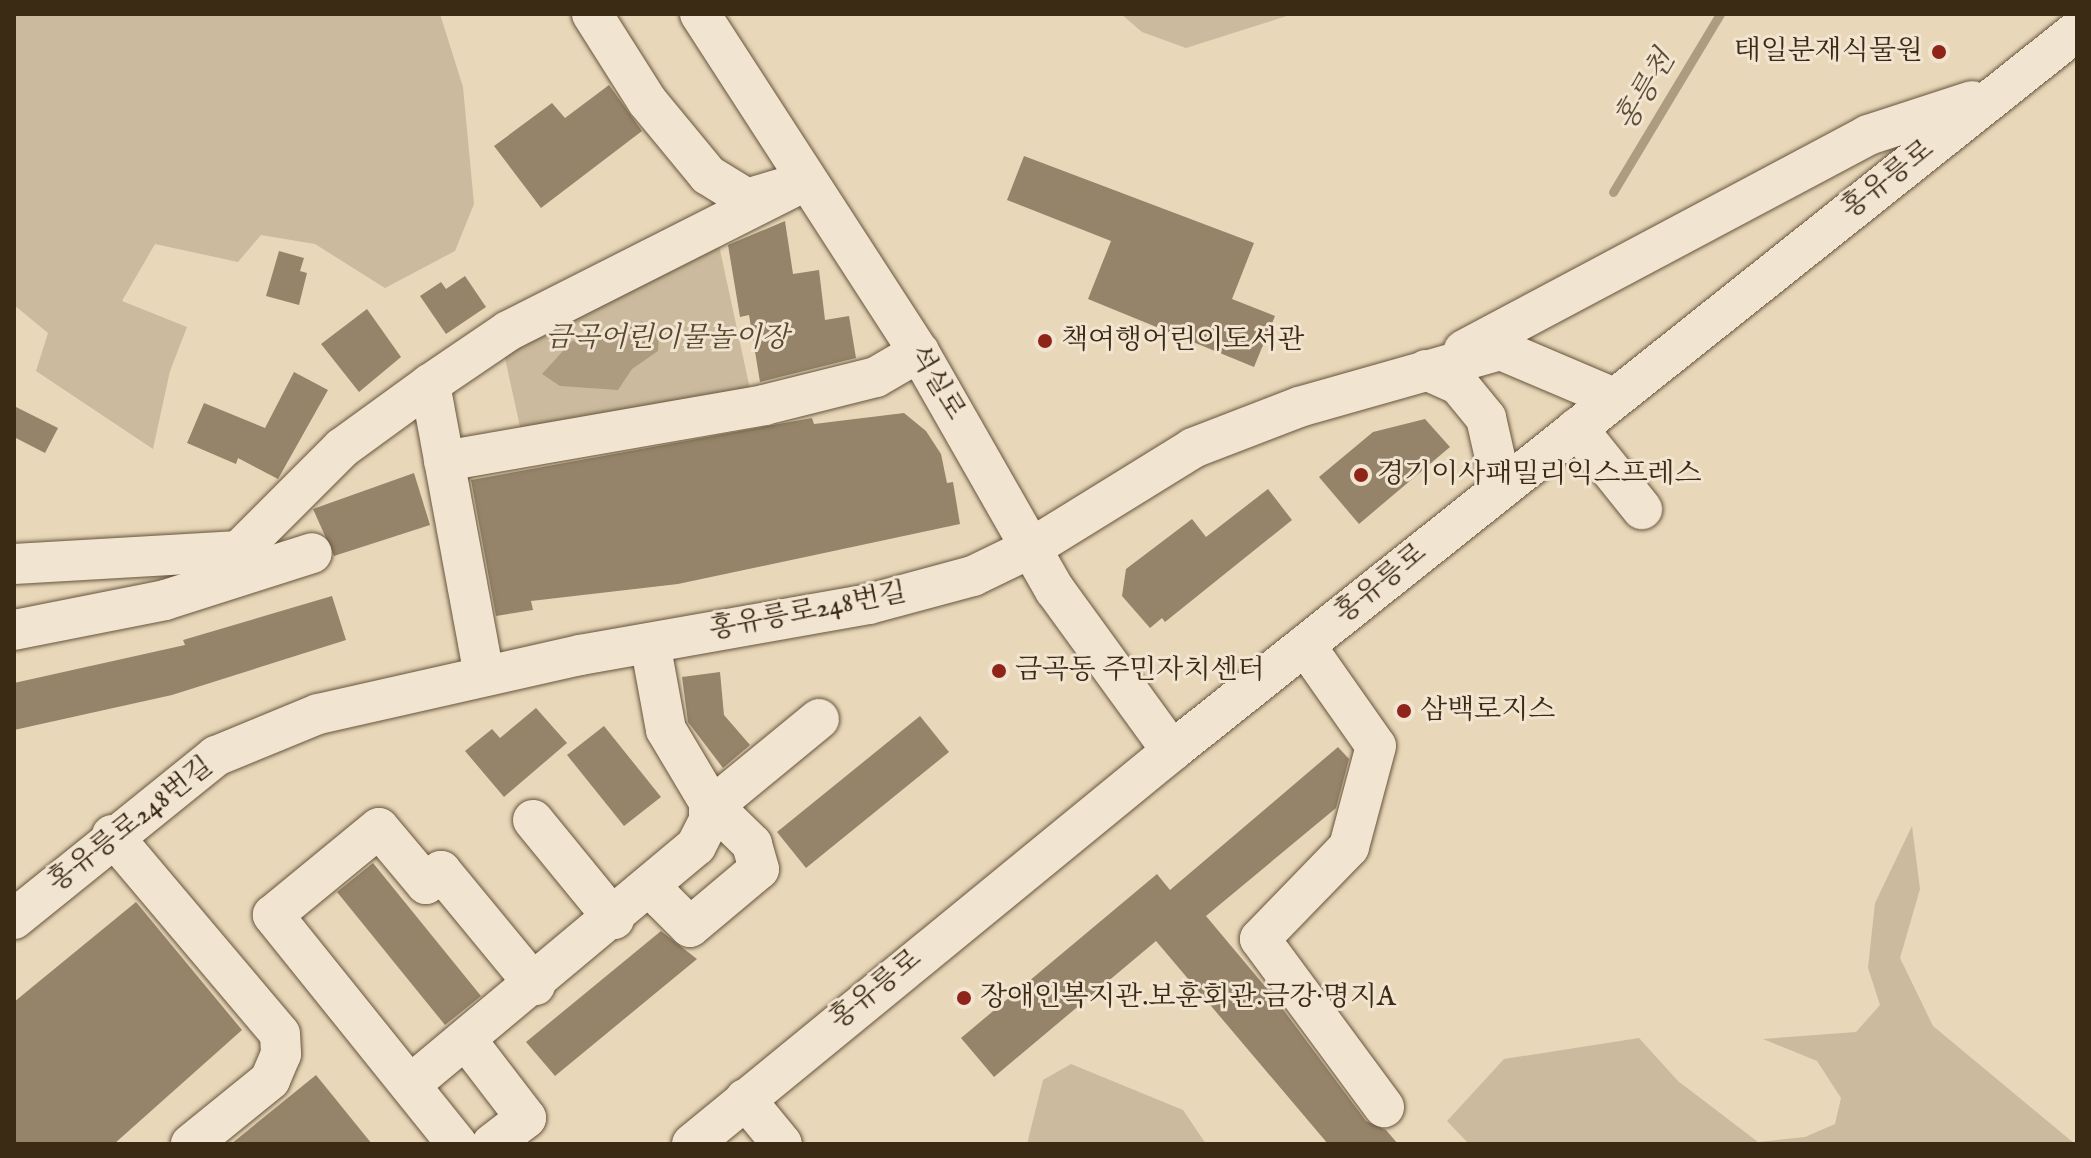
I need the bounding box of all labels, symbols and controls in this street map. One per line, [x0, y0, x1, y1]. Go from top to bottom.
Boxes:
place label: 태일분재식물원 [1734, 35, 1923, 69]
marker: 태일분재식물원 [1930, 43, 1948, 61]
water label: 홍릉천 [1608, 44, 1684, 138]
street label: 홍유릉로 [1835, 133, 1941, 227]
park label: 금곡어린이물놀이장 [545, 322, 789, 356]
place label: 책여행어린이도서관 [1061, 324, 1304, 358]
marker: 책여행어린이도서관 [1036, 332, 1054, 350]
street label: 석실로 [901, 340, 971, 426]
place label: 경기이사패밀리익스프레스 [1377, 458, 1702, 492]
marker: 경기이사패밀리익스프레스 [1352, 466, 1370, 484]
street label: 홍유릉로 [1328, 537, 1434, 631]
street label: 홍유릉로248번길 [707, 576, 909, 648]
place label: 금곡동 주민자치센터 [1015, 654, 1265, 688]
marker: 금곡동 주민자치센터 [990, 662, 1008, 680]
place label: 삼백로지스 [1420, 694, 1555, 728]
marker: 삼백로지스 [1395, 702, 1413, 720]
street label: 홍유릉로248번길 [42, 750, 220, 900]
street label: 홍유릉로 [823, 943, 929, 1037]
place label: 장애인복지관.보훈회관.금강·명지A [980, 981, 1396, 1015]
marker: 장애인복지관.보훈회관.금강·명지A [955, 989, 973, 1007]

